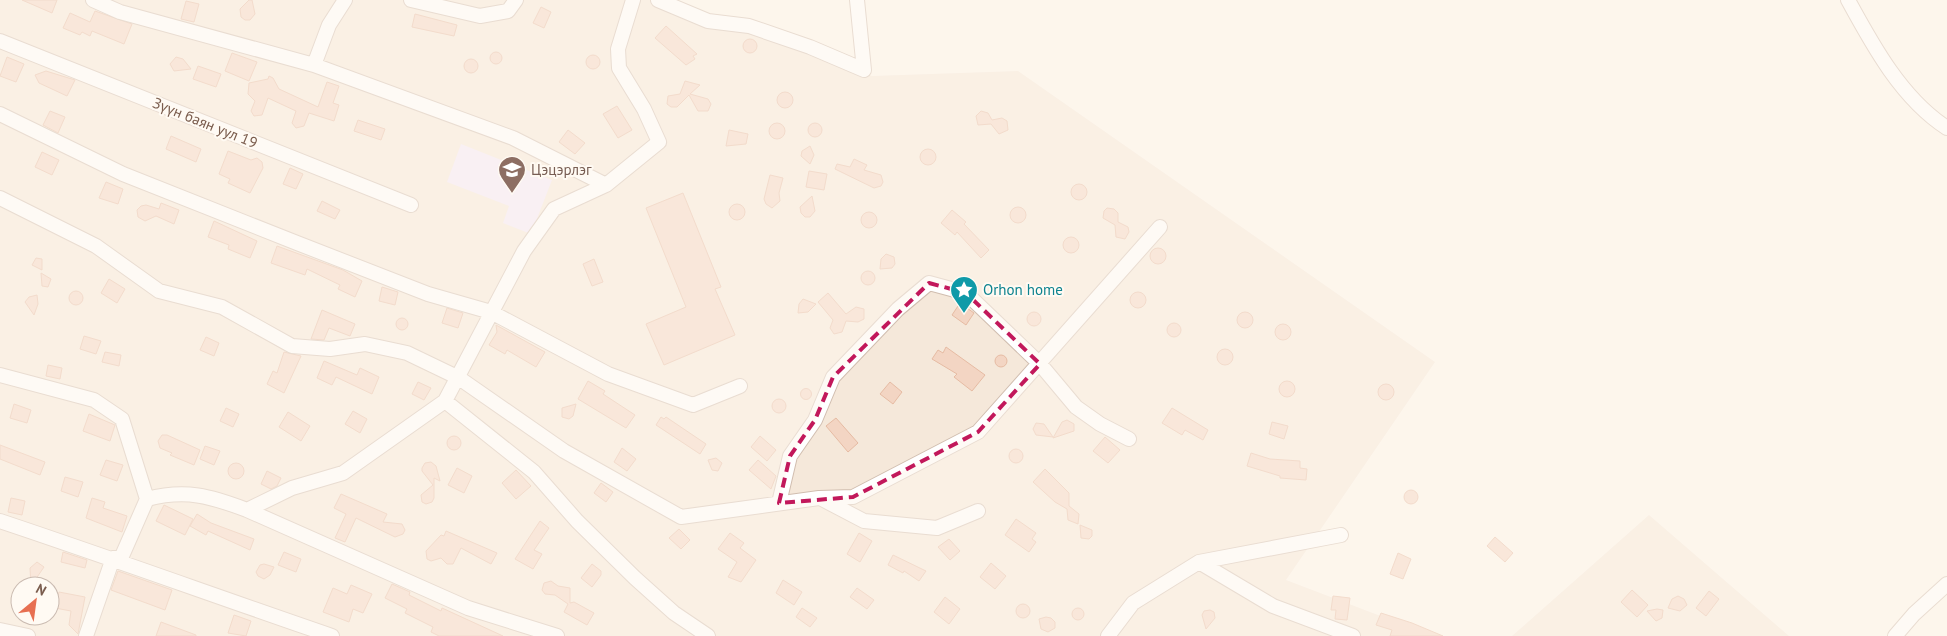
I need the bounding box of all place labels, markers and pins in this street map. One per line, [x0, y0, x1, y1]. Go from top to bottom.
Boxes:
school or university icon: Цэцэрлэг [497, 155, 527, 194]
place label: Цэцэрлэг [531, 160, 592, 179]
place icon: Orhon home [949, 275, 979, 314]
place label: Orhon home [983, 280, 1063, 299]

